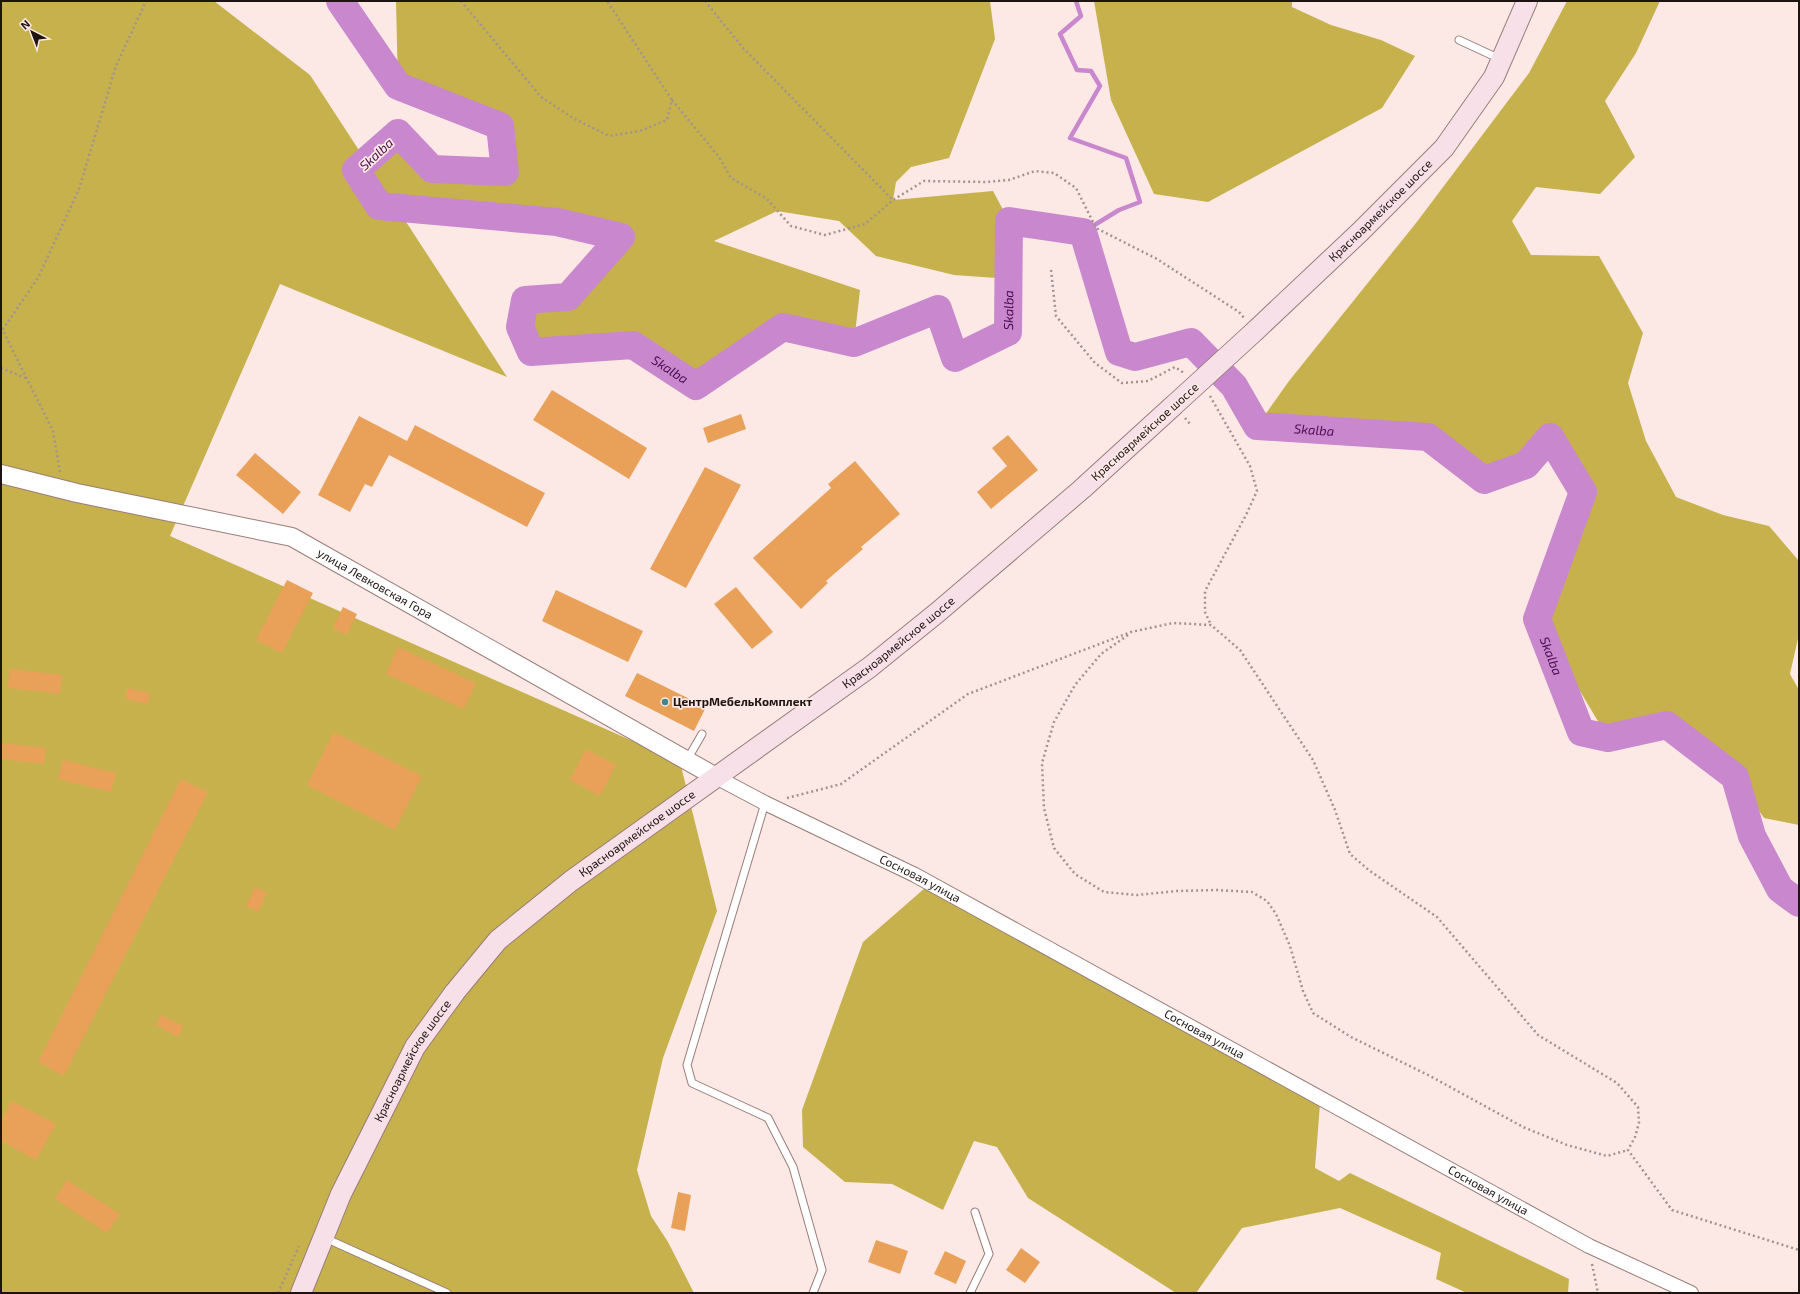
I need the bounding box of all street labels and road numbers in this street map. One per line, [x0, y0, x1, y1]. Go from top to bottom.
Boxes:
street label: Красноармейское шоссе [1325, 156, 1435, 264]
street label: Красноармейское шоссе [1088, 379, 1201, 483]
street label: улица Левковская Гора [315, 545, 435, 621]
street label: Красноармейское шоссе [839, 593, 957, 691]
street label: Красноармейское шоссе [576, 787, 697, 879]
street label: Сосновая улица [878, 851, 963, 905]
street label: Красноармейское шоссе [370, 997, 453, 1124]
street label: Сосновая улица [1162, 1006, 1247, 1061]
street label: Сосновая улица [1446, 1162, 1531, 1217]

